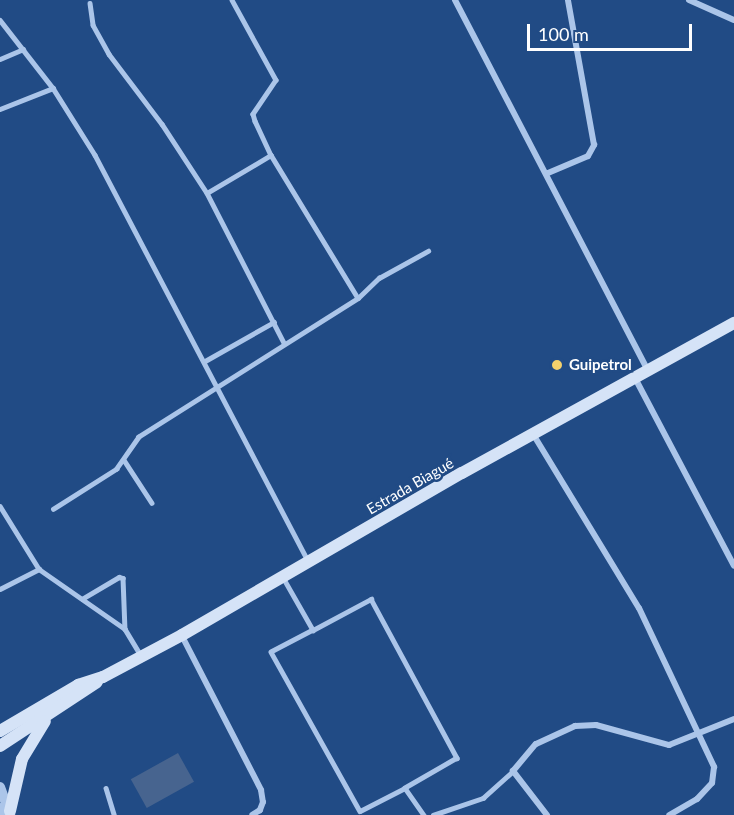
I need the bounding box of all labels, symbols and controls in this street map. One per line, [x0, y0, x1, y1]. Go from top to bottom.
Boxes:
scale bar [530, 12, 695, 50]
text: 100 m [538, 23, 589, 45]
place label: Guipetrol [569, 356, 632, 374]
marker: Guipetrol [550, 358, 564, 372]
street label: Estrada Biagué [363, 454, 457, 518]

